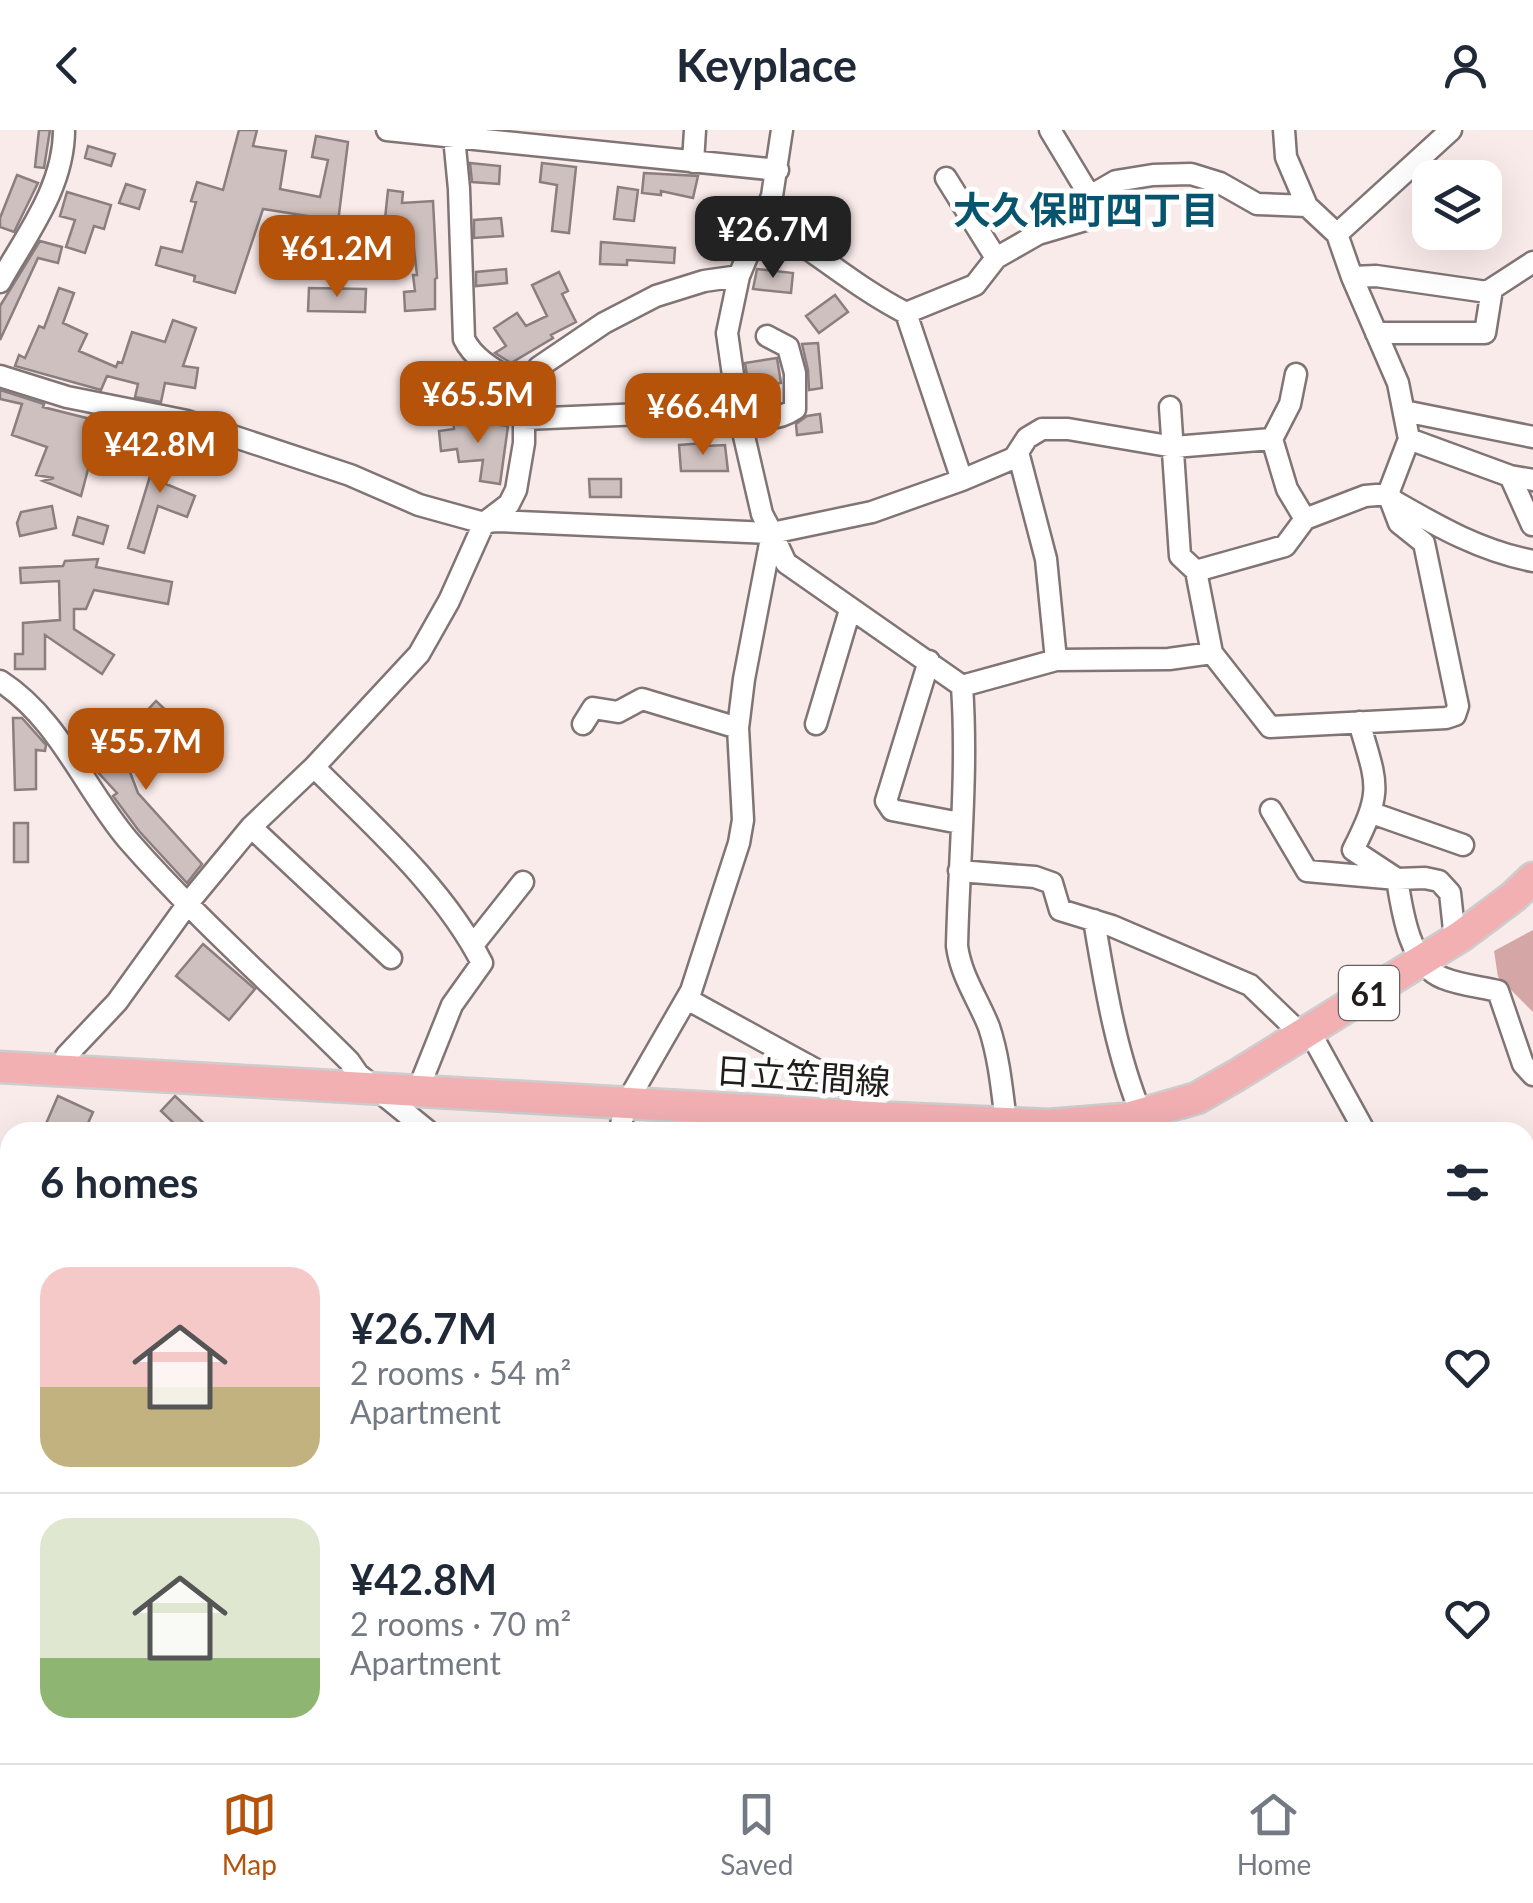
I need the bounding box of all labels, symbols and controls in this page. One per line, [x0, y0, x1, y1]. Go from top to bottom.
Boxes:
icon: back [40, 38, 95, 93]
text: Keyplace [676, 38, 857, 92]
icon: person [1438, 38, 1493, 93]
map controls [1412, 160, 1502, 250]
button: layers [1412, 160, 1502, 250]
district label: 大久保町四丁目 [953, 186, 1219, 232]
pin: ¥26.7M [692, 196, 854, 281]
text: ¥26.7M [717, 209, 829, 248]
pin: ¥61.2M [256, 215, 418, 300]
text: ¥61.2M [281, 228, 393, 267]
pin: ¥65.5M [397, 361, 559, 446]
pin: ¥66.4M [622, 373, 784, 458]
text: ¥65.5M [422, 374, 534, 413]
text: ¥66.4M [647, 386, 759, 425]
pin: ¥42.8M [79, 411, 241, 496]
text: ¥42.8M [104, 424, 216, 463]
pin: ¥55.7M [65, 708, 227, 793]
text: ¥55.7M [90, 721, 202, 760]
road number: 61 [1339, 966, 1399, 1020]
street label: 日立笠間線 [714, 1048, 892, 1102]
icon: filters [1440, 1155, 1495, 1210]
text: 6 homes [40, 1157, 198, 1207]
text: ¥26.7M [350, 1303, 497, 1353]
icon: home [120, 1307, 240, 1427]
icon: heart [1440, 1340, 1495, 1395]
text: 2 rooms · 54 m² [350, 1353, 571, 1392]
text: Apartment [350, 1392, 501, 1431]
text: ¥42.8M [350, 1554, 497, 1604]
icon: home [120, 1558, 240, 1678]
icon: heart [1440, 1591, 1495, 1646]
text: 2 rooms · 70 m² [350, 1604, 571, 1643]
text: Apartment [350, 1643, 501, 1682]
tab: Map [222, 1787, 277, 1881]
tab: Saved [720, 1787, 793, 1881]
tab: Home [1237, 1787, 1311, 1881]

